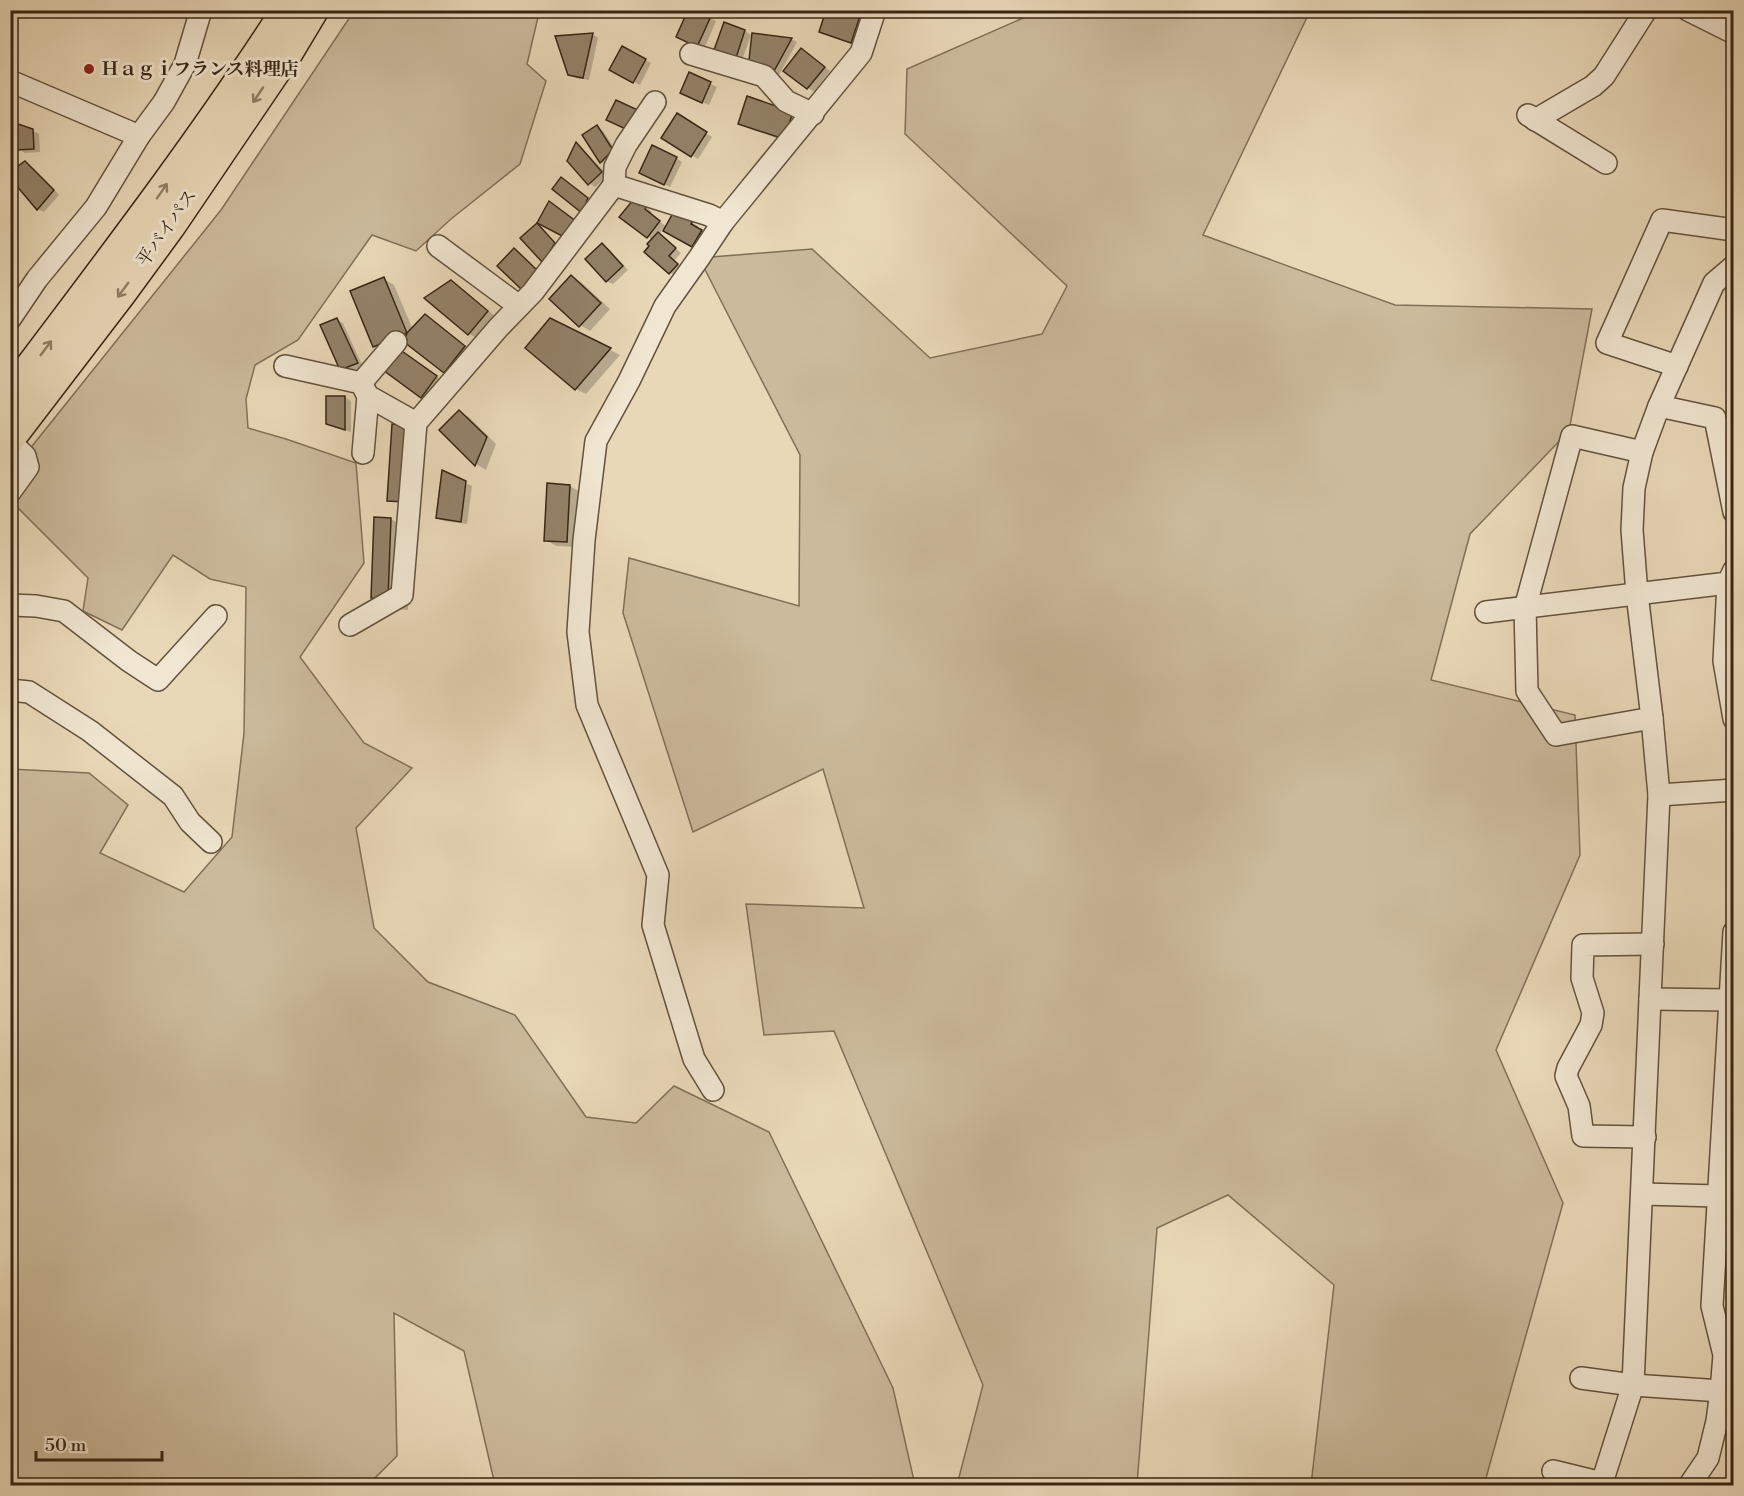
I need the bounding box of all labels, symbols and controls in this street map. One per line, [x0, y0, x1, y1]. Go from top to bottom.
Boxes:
place label: Ｈａｇｉフランス料理店 [101, 58, 298, 81]
marker: Ｈａｇｉフランス料理店 [82, 62, 96, 76]
one-way arrow [252, 86, 264, 103]
one-way arrow [156, 184, 168, 200]
street label: 平バイパス [132, 185, 202, 271]
one-way arrow [117, 282, 129, 298]
one-way arrow [39, 340, 52, 356]
scale bar [36, 1424, 162, 1462]
text: 50 m [45, 1434, 87, 1457]

